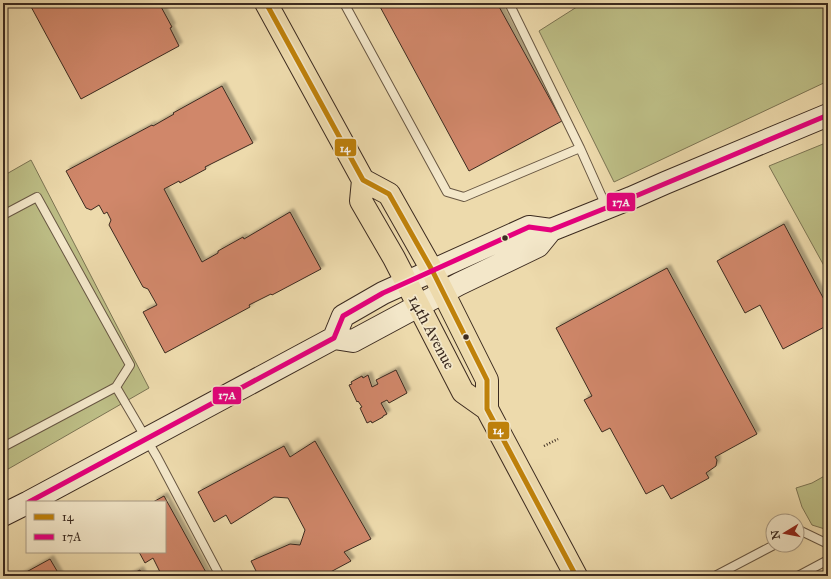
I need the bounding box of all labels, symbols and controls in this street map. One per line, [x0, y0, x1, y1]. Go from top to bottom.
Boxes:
line badge: 14 [334, 138, 357, 157]
text: 14 [340, 142, 351, 156]
line badge: 17A [606, 192, 636, 212]
text: 17A [612, 196, 630, 209]
unlabelled marker [500, 233, 510, 243]
street label: 14th Avenue [405, 292, 460, 373]
unlabelled marker [461, 332, 471, 342]
line badge: 17A [212, 386, 242, 405]
text: 17A [218, 389, 236, 402]
line badge: 14 [487, 421, 510, 440]
text: 14 [493, 424, 504, 438]
legend [26, 501, 166, 553]
text: 14 [62, 510, 74, 524]
north arrow [765, 513, 805, 553]
text: N [768, 528, 783, 540]
text: 17A [62, 530, 81, 544]

